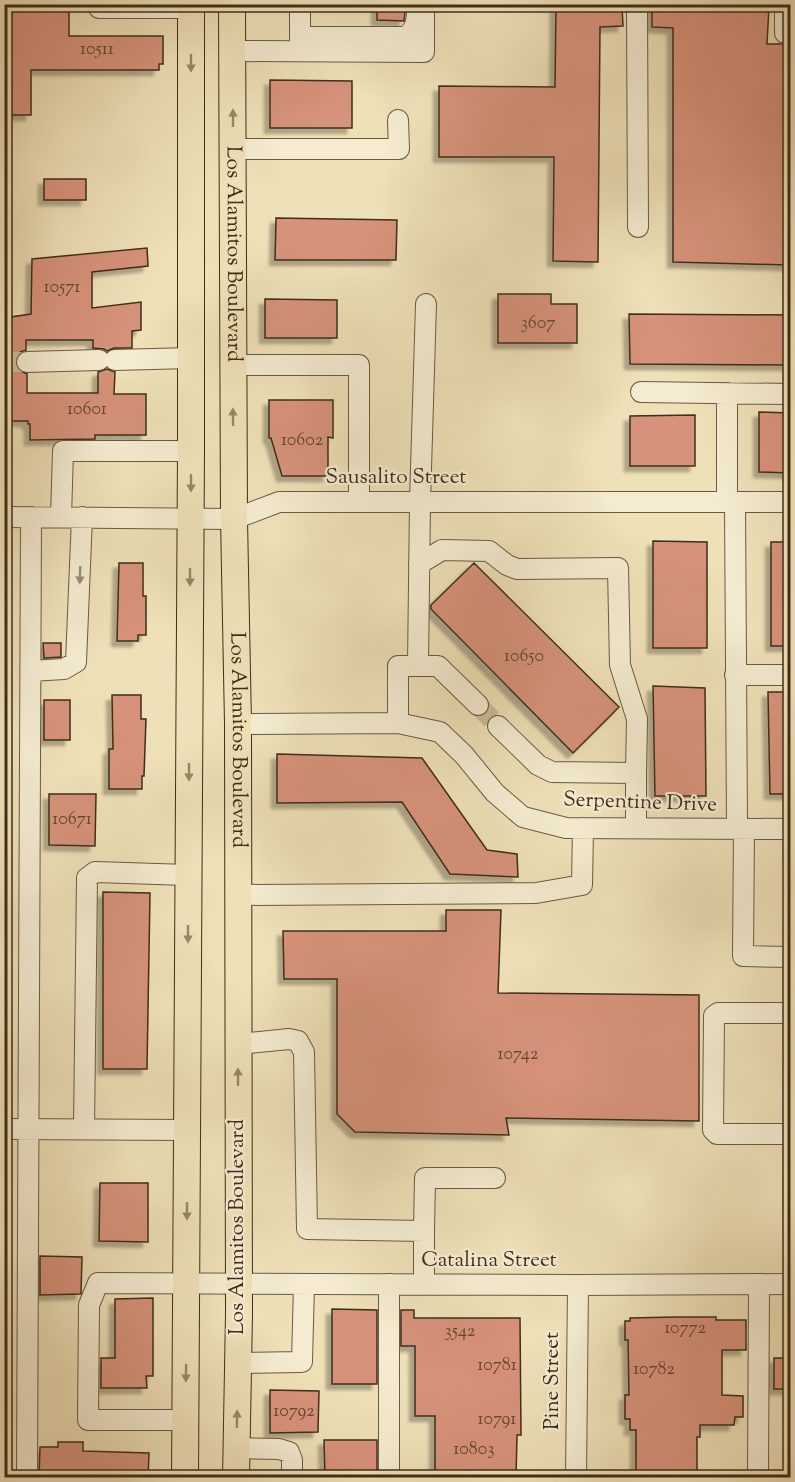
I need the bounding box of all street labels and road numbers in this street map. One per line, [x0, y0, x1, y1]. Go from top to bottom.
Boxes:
street label: Los Alamitos Boulevard [218, 146, 248, 362]
street label: Sausalito Street [325, 463, 467, 493]
street label: Los Alamitos Boulevard [221, 632, 253, 848]
street label: Serpentine Drive [563, 785, 717, 821]
street label: Los Alamitos Boulevard [223, 1119, 253, 1335]
street label: Catalina Street [421, 1246, 557, 1276]
street label: Pine Street [538, 1332, 568, 1430]

